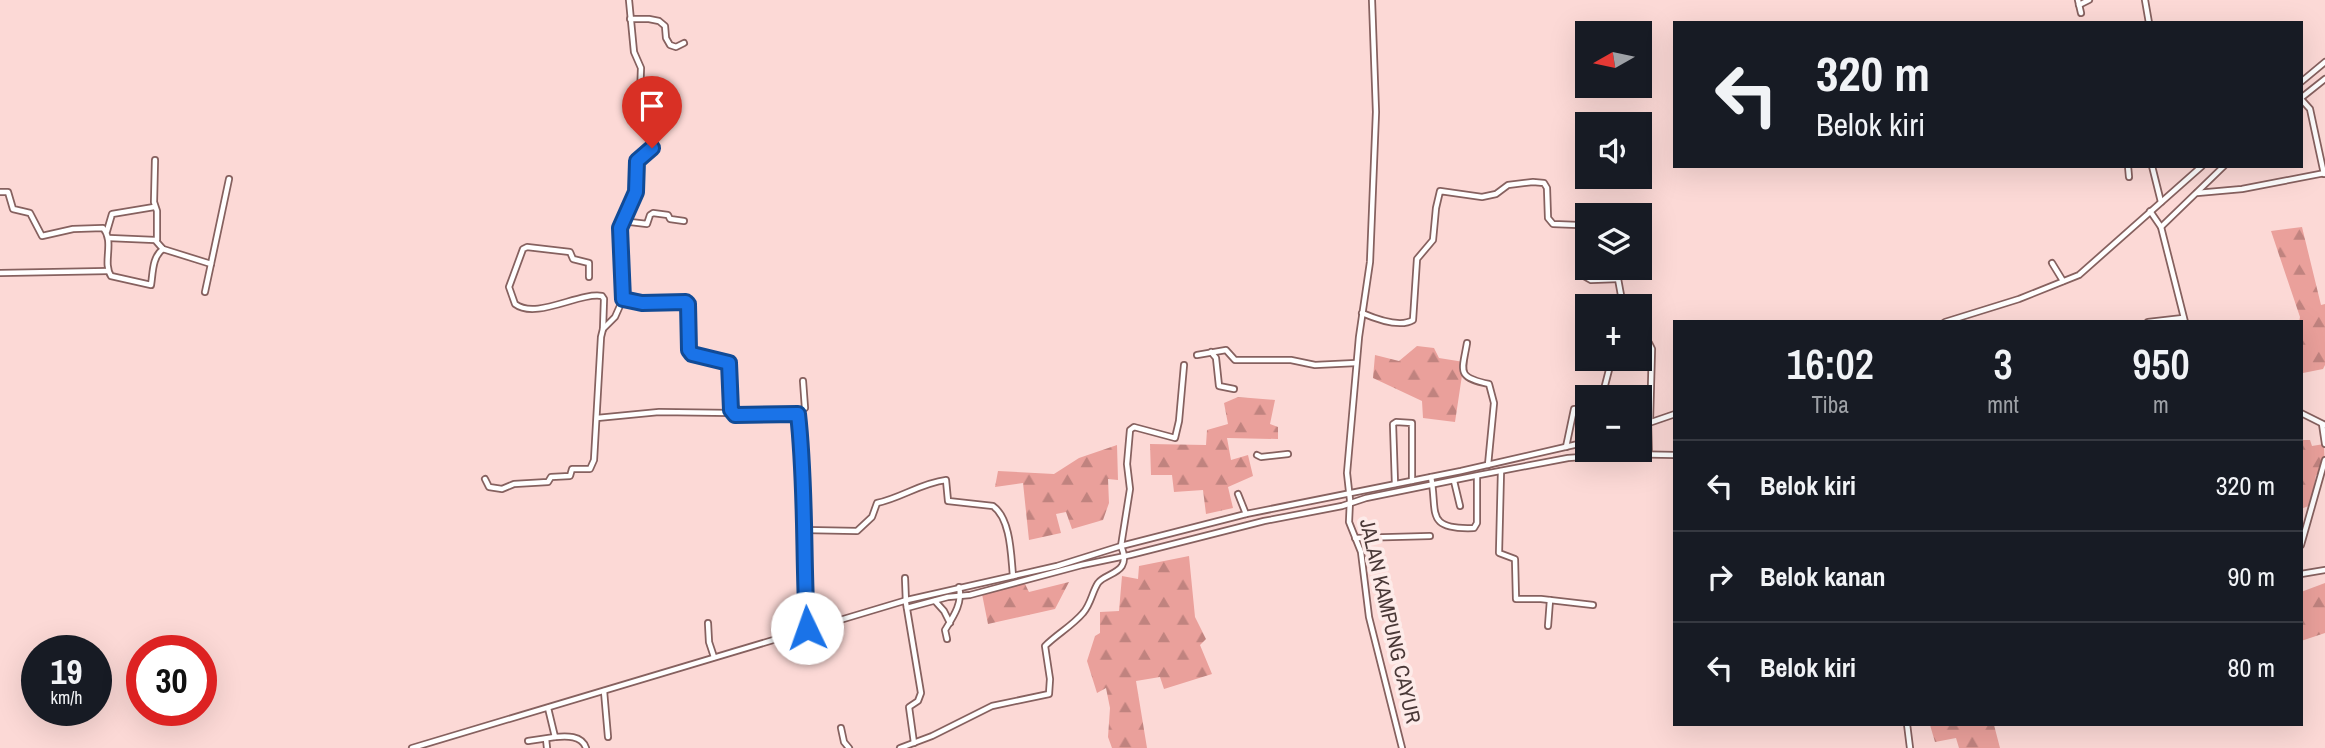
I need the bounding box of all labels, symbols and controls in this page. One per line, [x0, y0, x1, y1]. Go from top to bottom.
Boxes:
north arrow [1575, 21, 1652, 98]
map controls [1575, 21, 1652, 462]
text: 320 m [1816, 40, 1930, 106]
icon: left [1701, 49, 1792, 140]
pin [622, 76, 682, 148]
icon: arrive [633, 87, 671, 125]
text: Belok kiri [1816, 103, 1925, 146]
button: sound [1575, 112, 1652, 189]
button: layers [1575, 203, 1652, 280]
button: + [1575, 294, 1652, 371]
text: 16:02 [1786, 336, 1874, 392]
text: 3 [1993, 336, 2013, 392]
text: 950 [2132, 336, 2190, 392]
button: − [1575, 385, 1652, 462]
text: Tiba [1811, 389, 1849, 420]
text: mnt [1987, 389, 2019, 420]
text: m [2153, 389, 2169, 420]
icon: left [1701, 467, 1739, 505]
text: Belok kiri [1760, 468, 1856, 503]
text: 320 m [2216, 468, 2275, 503]
street label: JALAN KAMPUNG CAYUR [1353, 516, 1428, 726]
icon: right [1701, 558, 1739, 596]
text: Belok kanan [1760, 559, 1886, 594]
text: 90 m [2228, 559, 2275, 594]
position arrow [770, 591, 844, 665]
speed limit sign: 30 [126, 635, 217, 726]
text: 19 [51, 648, 82, 695]
icon: left [1701, 649, 1739, 687]
text: Belok kiri [1760, 650, 1856, 685]
text: 80 m [2228, 650, 2275, 685]
text: km/h [51, 685, 83, 710]

